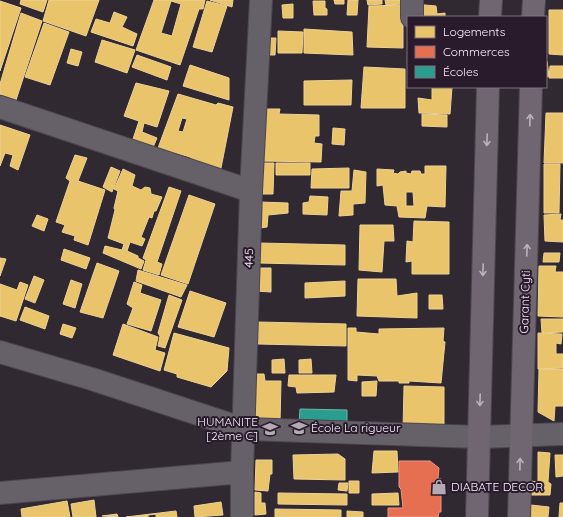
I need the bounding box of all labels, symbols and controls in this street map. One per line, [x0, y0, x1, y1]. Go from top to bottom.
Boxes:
legend [407, 16, 547, 88]
text: Logements [443, 24, 506, 39]
text: Commerces [443, 44, 510, 59]
text: Écoles [443, 64, 479, 79]
one-way arrow [527, 114, 534, 127]
one-way arrow [483, 133, 490, 146]
one-way arrow [523, 244, 530, 257]
street label: 445 [241, 248, 256, 268]
one-way arrow [479, 263, 487, 276]
street label: Garant Cyti [516, 270, 533, 334]
one-way arrow [476, 393, 483, 406]
place label: HUMANITE [2ème C] [197, 414, 258, 443]
school or university icon: École La rigueur [290, 419, 308, 437]
school or university icon: HUMANITE [2ème C] [261, 420, 279, 438]
place label: École La rigueur [311, 420, 401, 435]
one-way arrow [517, 458, 524, 471]
shop icon: DIABATE DECOR [430, 478, 448, 496]
place label: DIABATE DECOR [451, 479, 543, 494]

